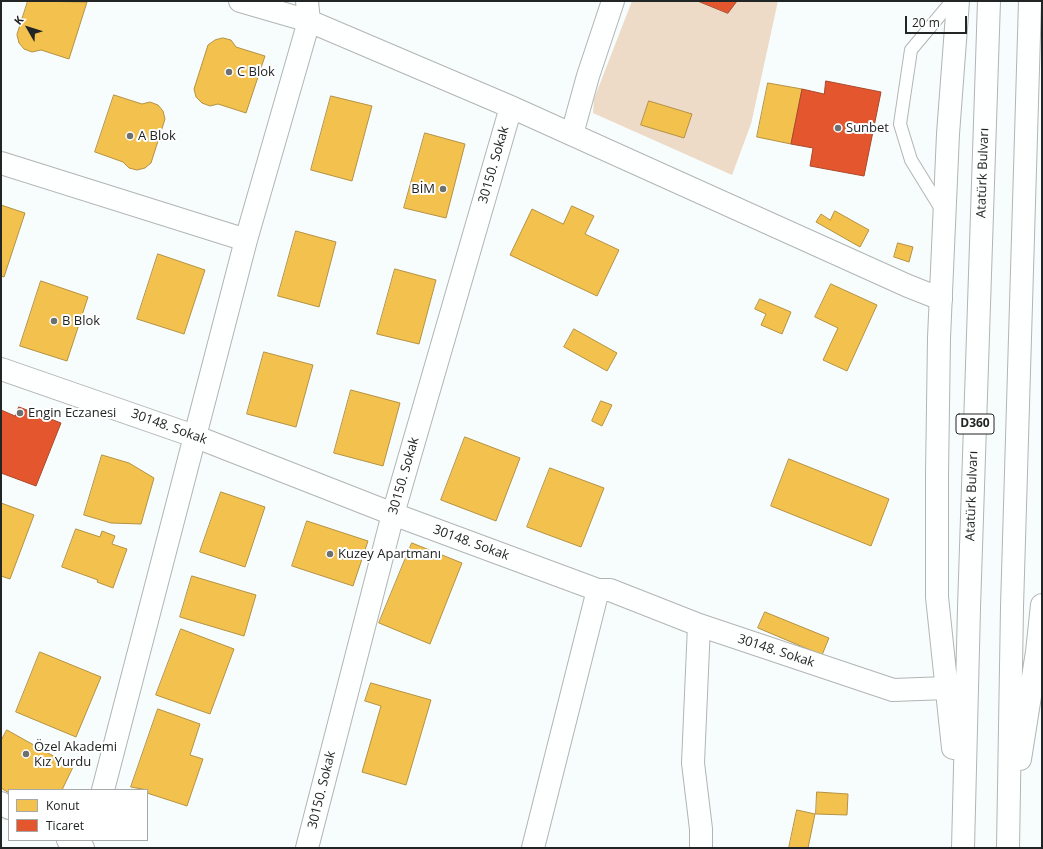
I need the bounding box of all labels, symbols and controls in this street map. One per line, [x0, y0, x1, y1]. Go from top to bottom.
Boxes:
north arrow [8, 8, 48, 48]
scale bar [907, 8, 969, 34]
text: K [10, 13, 26, 28]
text: 20 m [912, 14, 940, 31]
place label: C Blok [237, 64, 275, 80]
marker: C Blok [224, 67, 234, 77]
place label: Sunbet [846, 120, 889, 136]
marker: Sunbet [833, 123, 843, 133]
street label: 30150. Sokak [476, 125, 512, 205]
place label: A Blok [138, 128, 176, 144]
street label: Atatürk Bulvarı [974, 128, 992, 218]
marker: A Blok [125, 131, 135, 141]
place label: BİM [411, 181, 435, 197]
marker: BİM [438, 184, 448, 194]
place label: B Blok [62, 313, 100, 329]
marker: B Blok [49, 316, 59, 326]
place label: Engin Eczanesi [28, 405, 116, 421]
street label: 30148. Sokak [129, 406, 209, 448]
marker: Engin Eczanesi [15, 408, 25, 418]
road number: D360 [956, 414, 994, 434]
street label: 30150. Sokak [386, 436, 422, 516]
street label: Atatürk Bulvarı [963, 451, 981, 541]
street label: 30148. Sokak [431, 522, 511, 564]
place label: Kuzey Apartmanı [338, 546, 441, 562]
marker: Kuzey Apartmanı [325, 549, 335, 559]
street label: 30148. Sokak [736, 631, 816, 671]
place label: Özel Akademi Kız Yurdu [34, 739, 117, 770]
marker: Özel Akademi Kız Yurdu [21, 749, 31, 759]
street label: 30150. Sokak [305, 749, 339, 831]
legend [8, 789, 148, 841]
text: Konut [46, 797, 80, 814]
text: Ticaret [46, 817, 84, 834]

